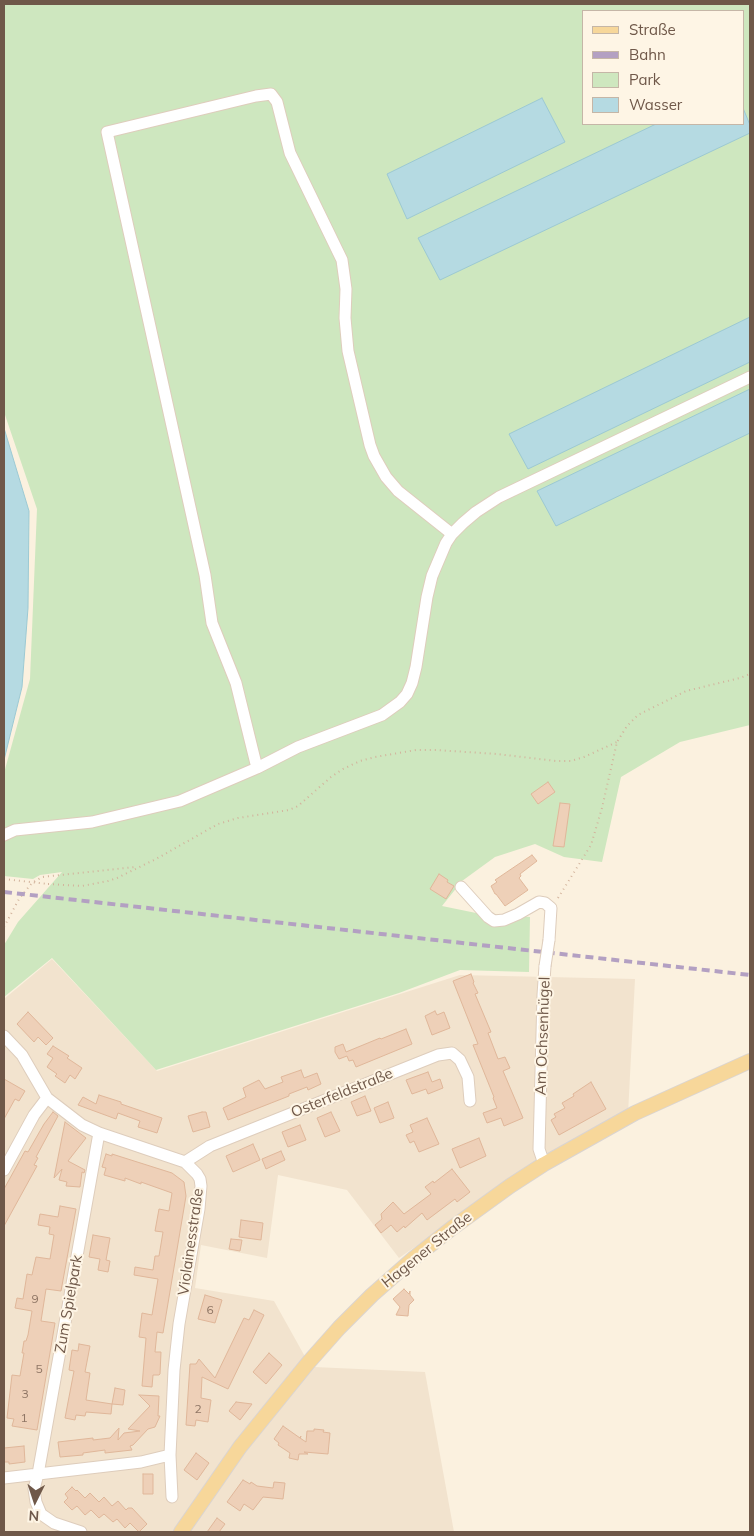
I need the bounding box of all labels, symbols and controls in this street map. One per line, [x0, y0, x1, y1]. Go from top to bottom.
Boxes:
legend [582, 10, 744, 125]
text: Straße [629, 20, 676, 39]
text: Bahn [629, 45, 666, 64]
text: Park [629, 70, 661, 89]
text: Wasser [629, 95, 682, 114]
street label: Am Ochsenhügel [532, 976, 554, 1096]
street label: Osterfeldstraße [288, 1064, 396, 1122]
street label: Violainesstraße [175, 1187, 207, 1297]
street label: Hagener Straße [378, 1208, 476, 1292]
street label: Zum Spielpark [52, 1254, 86, 1354]
house number: 9 [31, 1292, 39, 1306]
house number: 6 [206, 1303, 214, 1317]
house number: 5 [35, 1362, 43, 1376]
house number: 3 [21, 1387, 29, 1401]
house number: 2 [194, 1402, 202, 1416]
house number: 1 [20, 1411, 28, 1425]
north arrow [10, 1476, 60, 1526]
text: N [28, 1507, 40, 1525]

